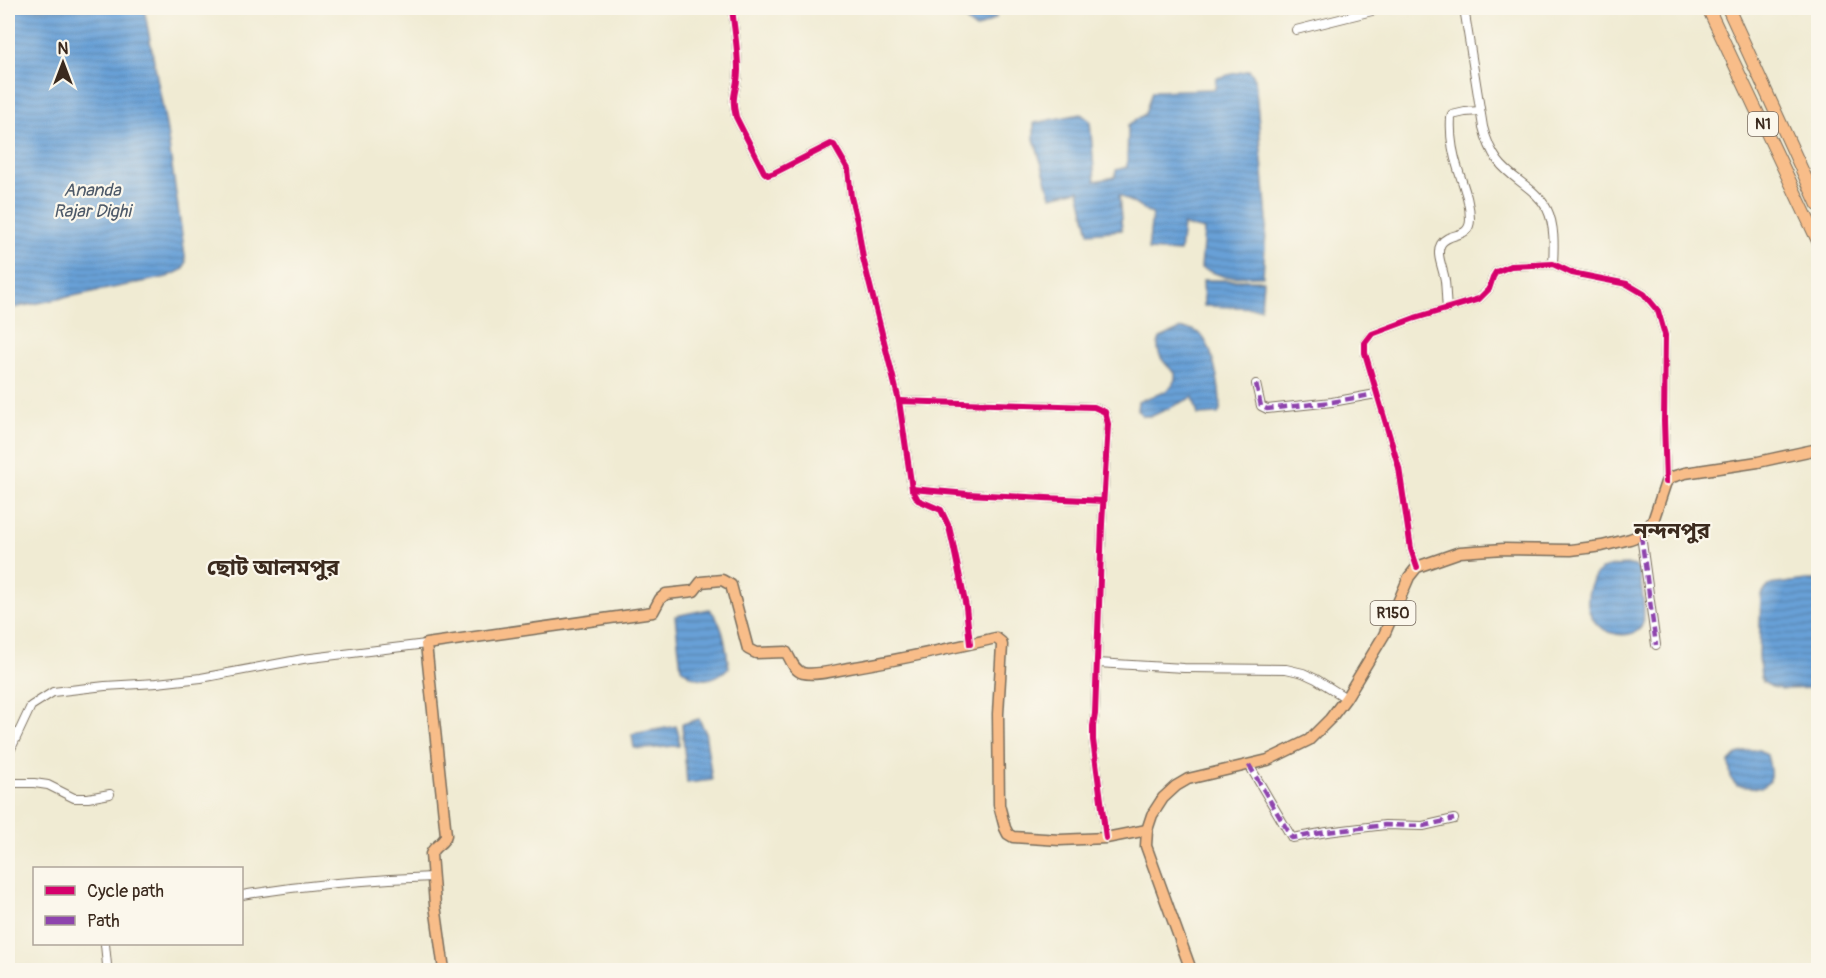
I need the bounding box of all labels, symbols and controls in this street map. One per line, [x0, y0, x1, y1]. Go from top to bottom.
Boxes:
north arrow [33, 33, 93, 93]
text: N [58, 39, 69, 59]
road number: N1 [1748, 112, 1778, 136]
water label: Ananda Rajar Dighi [53, 179, 133, 223]
district label: নন্দনপুর [1633, 517, 1711, 545]
district label: ছোট আলমপুর [207, 554, 340, 582]
road number: R150 [1370, 601, 1416, 625]
legend [33, 867, 243, 945]
text: Cycle path [87, 880, 164, 903]
text: Path [87, 910, 120, 933]

